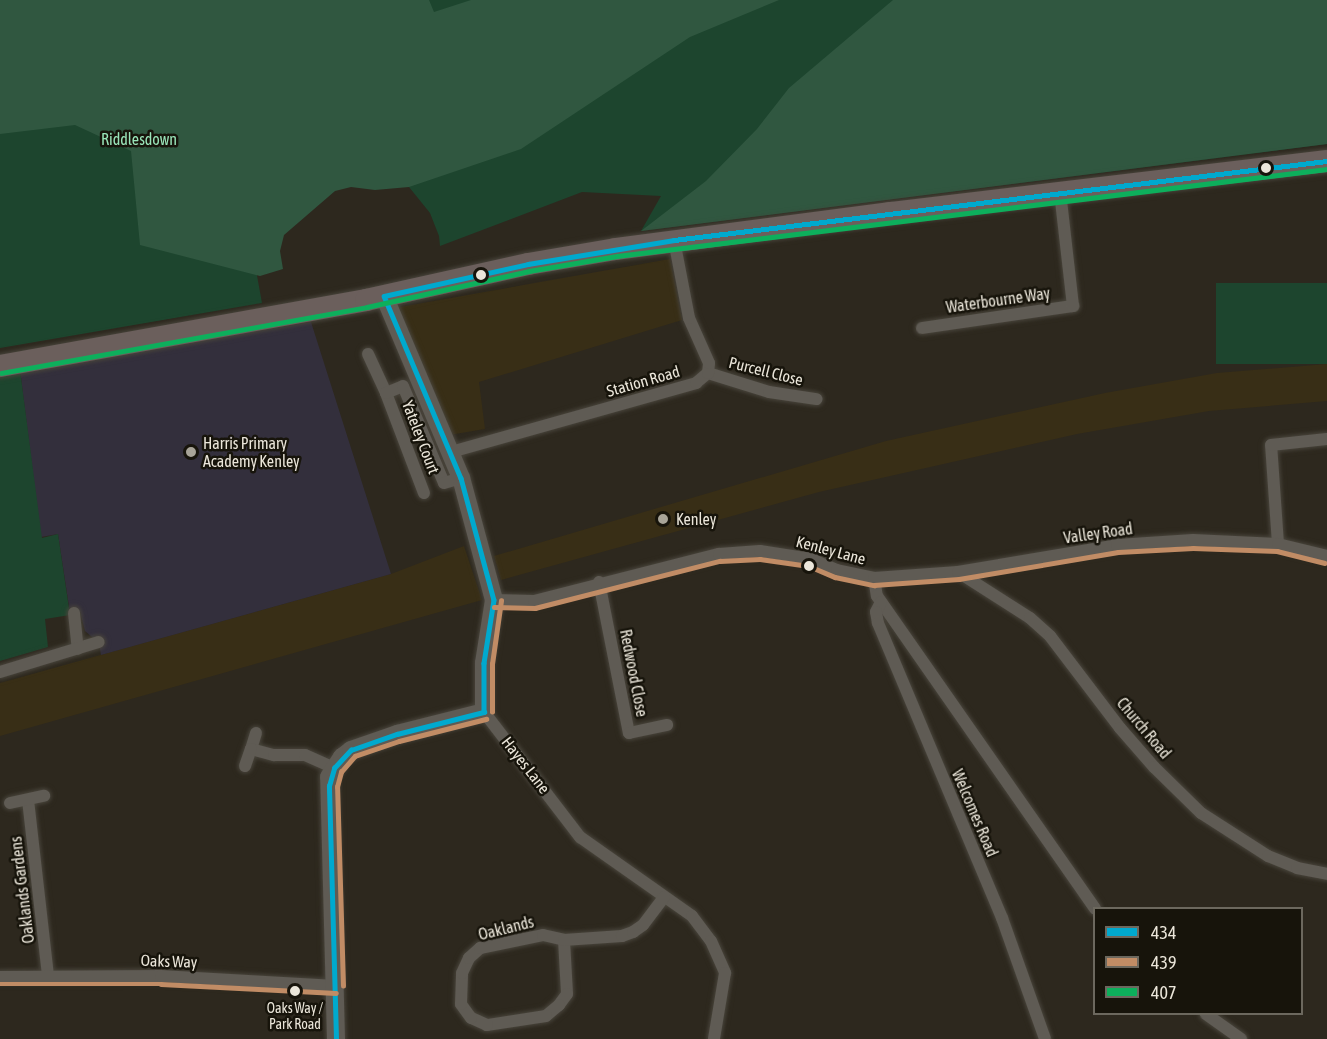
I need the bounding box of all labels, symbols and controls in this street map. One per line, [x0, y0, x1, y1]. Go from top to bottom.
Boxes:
park label: Riddlesdown [101, 129, 177, 149]
unlabelled marker [1260, 162, 1272, 174]
unlabelled marker [475, 269, 487, 281]
street label: Waterbourne Way [945, 283, 1051, 317]
street label: Purcell Close [727, 353, 805, 389]
street label: Station Road [604, 361, 682, 401]
street label: Yateley Court [398, 398, 444, 476]
place label: Harris Primary Academy Kenley [203, 433, 300, 471]
marker: Harris Primary Academy Kenley [184, 445, 198, 459]
place label: Kenley [676, 509, 716, 529]
marker: Kenley [654, 510, 672, 528]
street label: Valley Road [1062, 519, 1134, 547]
street label: Kenley Lane [794, 532, 868, 568]
unlabelled marker [803, 560, 815, 572]
street label: Redwood Close [616, 628, 652, 718]
street label: Church Road [1113, 694, 1175, 762]
street label: Hayes Lane [498, 733, 554, 797]
street label: Welcomes Road [948, 766, 1002, 860]
street label: Oaklands Gardens [6, 835, 38, 945]
legend [1093, 907, 1303, 1015]
street label: Oaklands [476, 912, 536, 944]
text: 434 [1151, 922, 1176, 943]
street label: Oaks Way [140, 950, 198, 972]
text: 439 [1151, 952, 1176, 973]
text: 407 [1151, 982, 1176, 1003]
marker: Oaks Way / Park Road [289, 985, 301, 997]
place label: Oaks Way / Park Road [267, 1000, 323, 1032]

